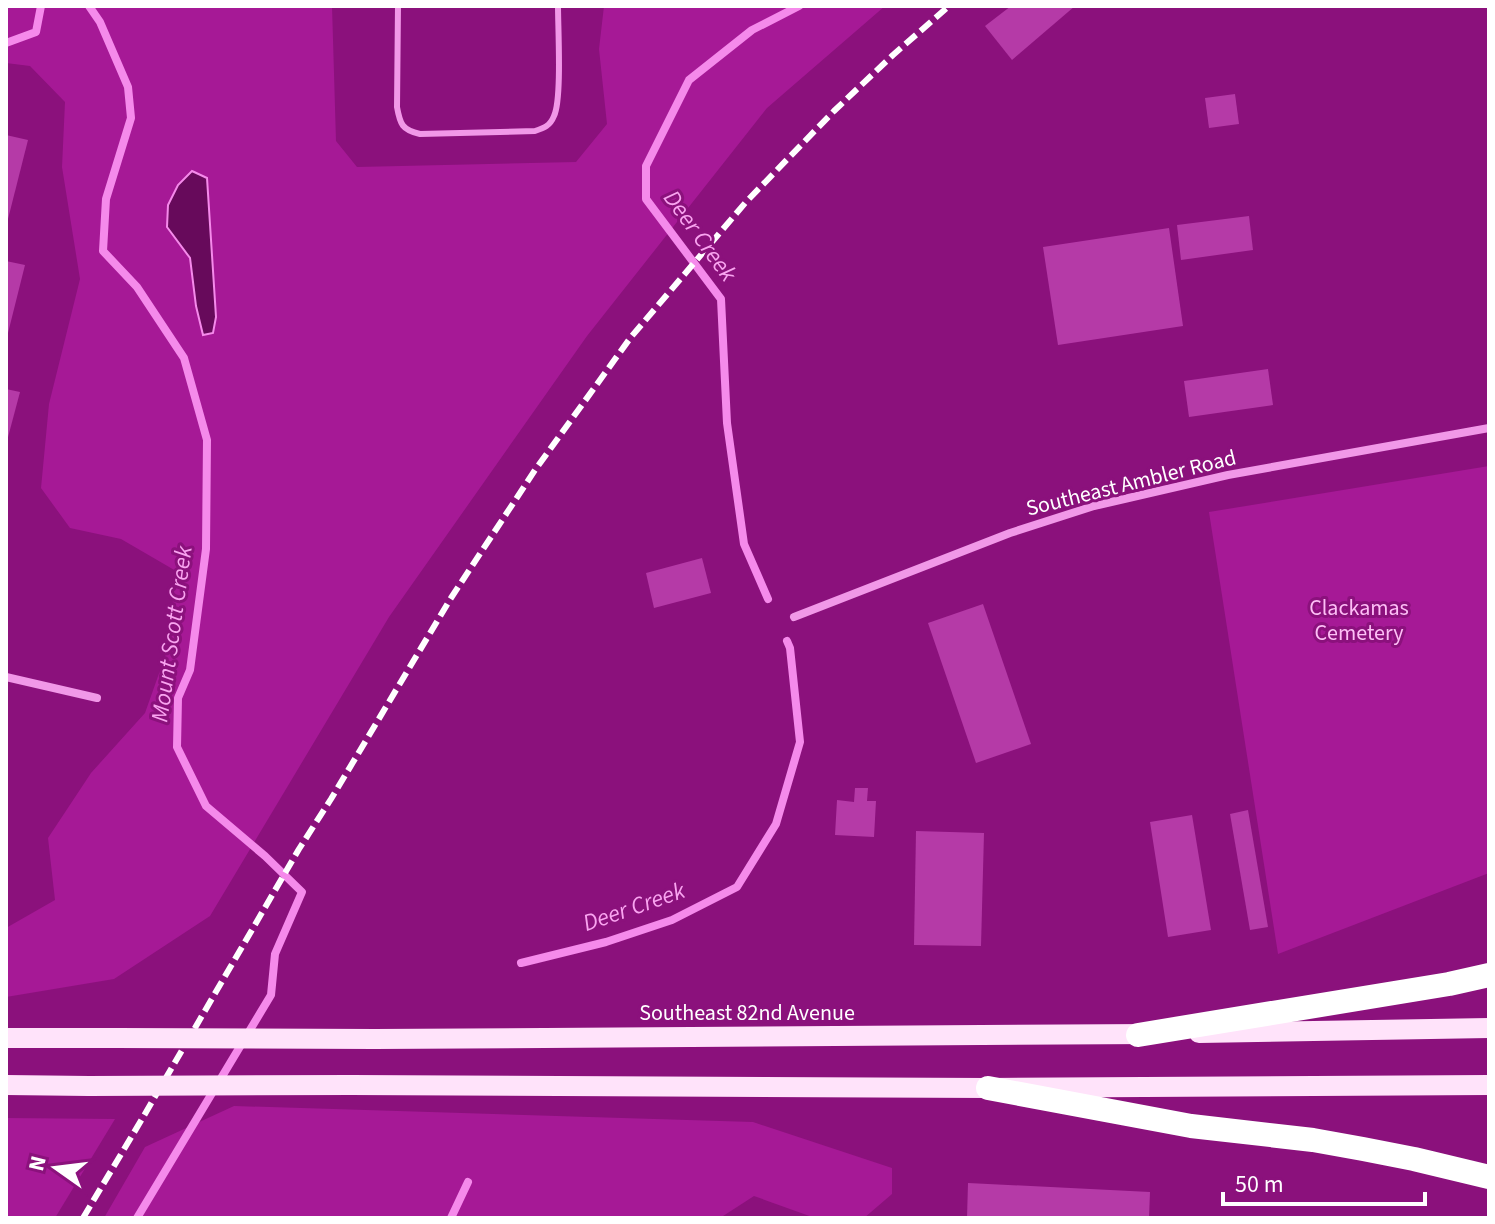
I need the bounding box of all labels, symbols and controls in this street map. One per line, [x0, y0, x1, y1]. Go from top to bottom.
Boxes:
water label: Deer Creek [655, 183, 746, 290]
street label: Southeast Ambler Road [1023, 441, 1239, 525]
water label: Mount Scott Creek [142, 543, 202, 724]
park label: Clackamas Cemetery [1309, 592, 1409, 649]
water label: Deer Creek [578, 873, 690, 941]
street label: Southeast 82nd Avenue [639, 997, 855, 1029]
north arrow [16, 1128, 96, 1208]
text: N [20, 1152, 55, 1174]
scale bar [1223, 1156, 1425, 1206]
text: 50 m [1235, 1167, 1284, 1202]

